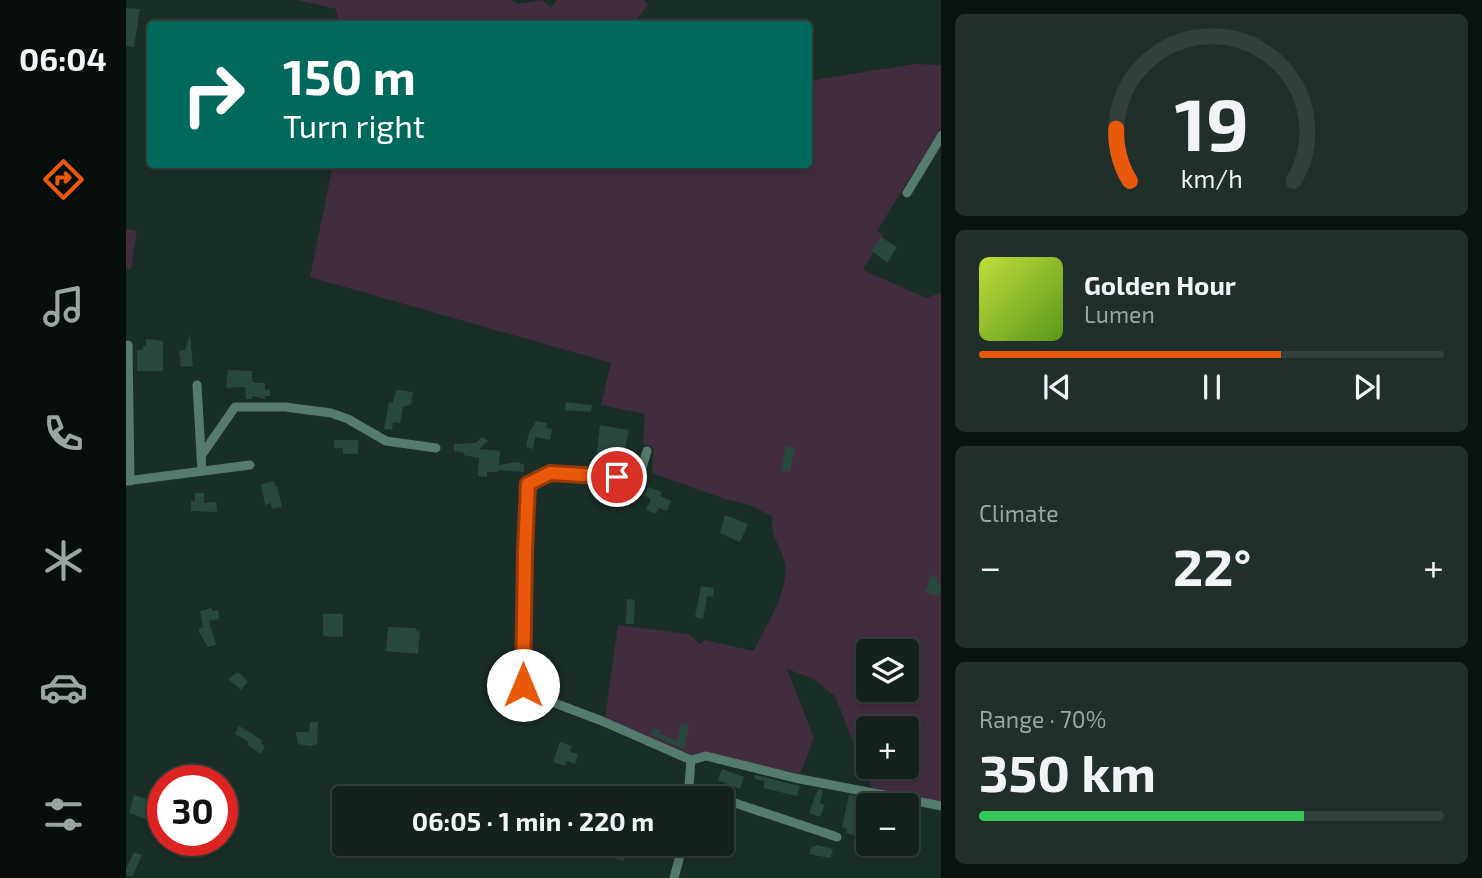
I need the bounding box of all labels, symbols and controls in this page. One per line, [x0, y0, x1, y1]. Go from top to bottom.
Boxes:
text: 06:04 [19, 39, 107, 77]
text: 150 m [283, 46, 416, 105]
icon: right [168, 49, 259, 140]
text: 19 [1174, 78, 1249, 166]
text: Turn right [283, 106, 425, 144]
icon: directions [39, 155, 88, 204]
text: km/h [1180, 163, 1243, 193]
text: Golden Hour [1084, 269, 1236, 300]
icon: music [39, 282, 88, 331]
text: Lumen [1084, 300, 1155, 328]
icon: previous [1038, 368, 1076, 406]
icon: pause [1193, 368, 1231, 406]
icon: next [1348, 368, 1386, 406]
icon: phone [39, 409, 88, 458]
pin [587, 447, 647, 507]
icon: arrive [598, 458, 636, 496]
text: Climate [979, 499, 1059, 527]
text: 22° [1173, 534, 1251, 596]
icon: climate [39, 536, 88, 585]
text: − [979, 543, 1001, 589]
text: + [1423, 543, 1444, 589]
map controls [856, 639, 919, 856]
button: layers [856, 639, 919, 702]
position arrow [486, 648, 560, 722]
icon: car [39, 663, 88, 712]
text: Range · 70% [979, 705, 1106, 733]
button: + [856, 716, 919, 779]
text: 350 km [979, 740, 1156, 802]
speed limit sign: 30 [147, 765, 238, 856]
icon: filters [39, 790, 88, 839]
button: − [856, 793, 919, 856]
text: 06:05 · 1 min · 220 m [412, 805, 654, 836]

